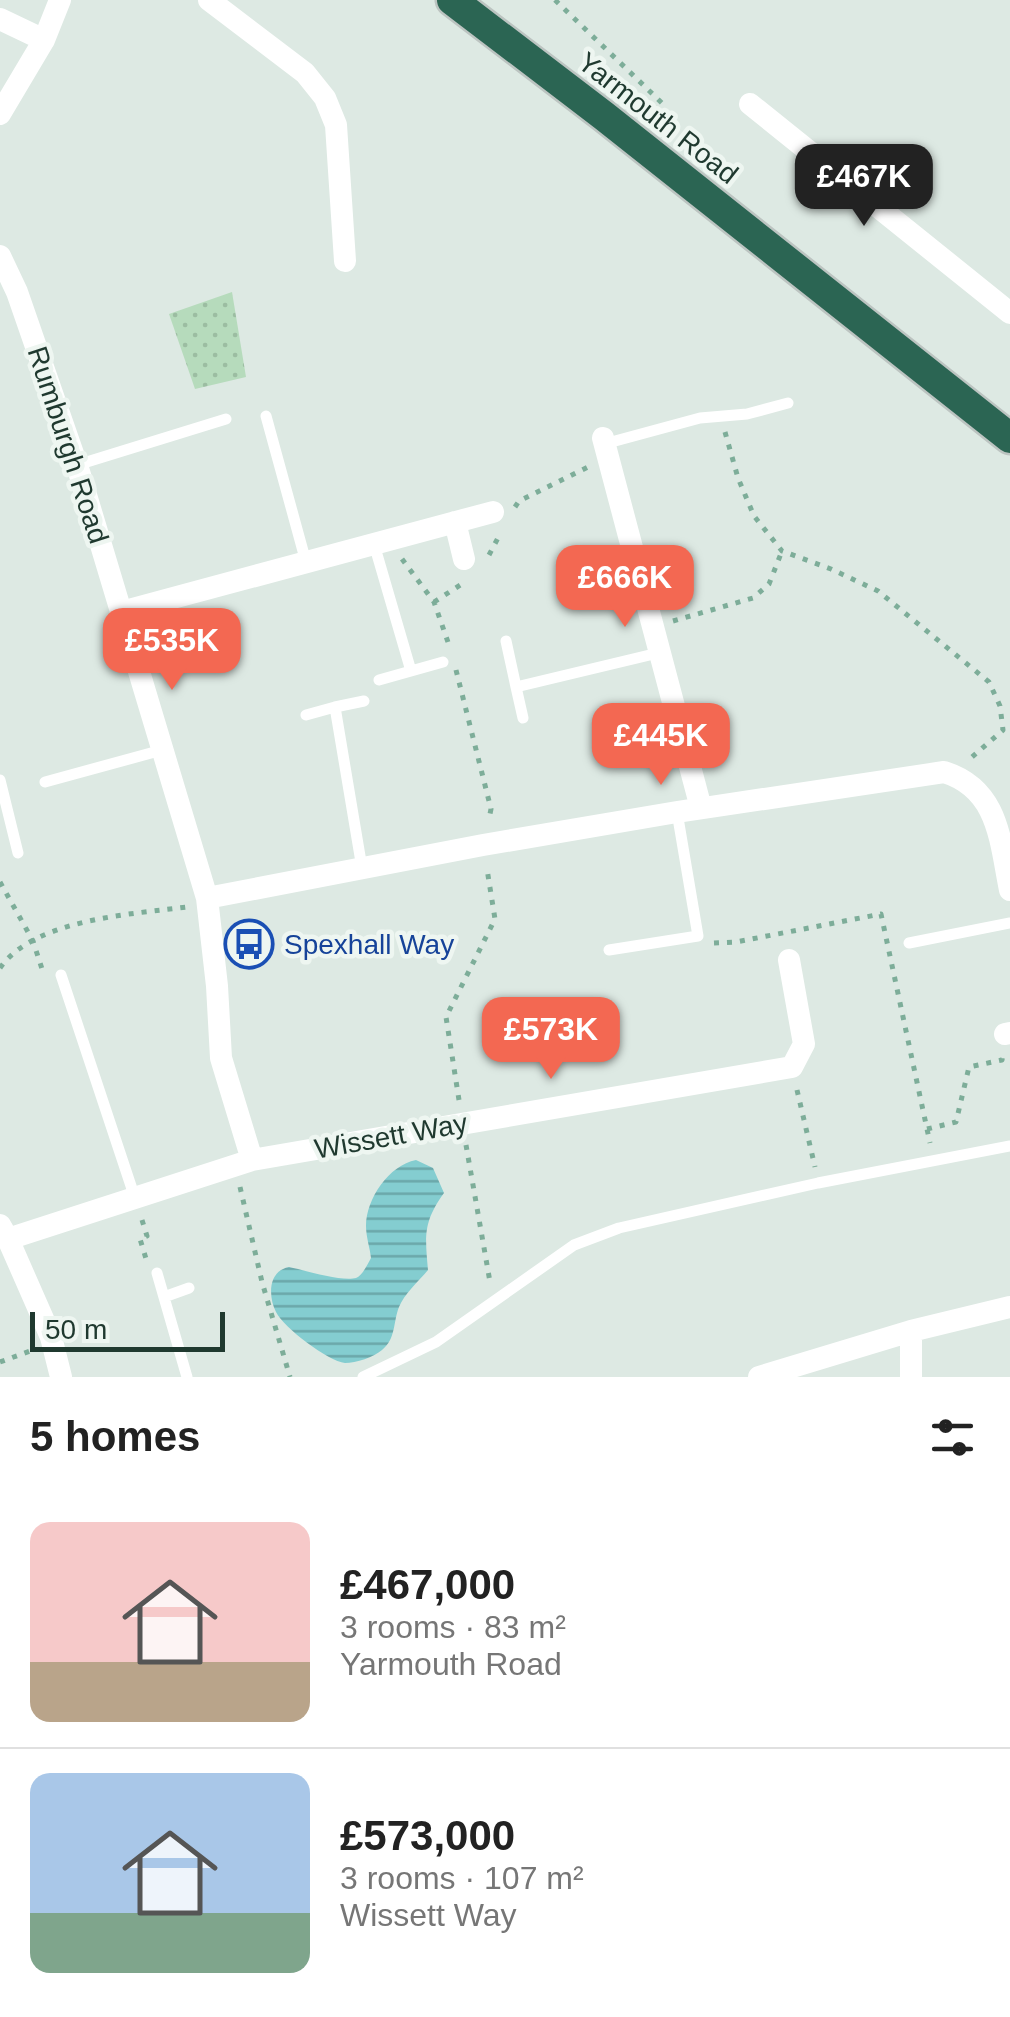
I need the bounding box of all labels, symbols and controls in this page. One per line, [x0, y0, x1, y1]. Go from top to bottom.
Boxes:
street label: Yarmouth Road [572, 46, 744, 190]
pin: £467K [794, 144, 934, 229]
text: £467K [817, 158, 911, 194]
street label: Rumburgh Road [22, 343, 114, 547]
pin: £666K [555, 545, 695, 630]
text: £666K [578, 559, 672, 595]
pin: £535K [102, 608, 242, 693]
text: £535K [125, 622, 219, 658]
pin: £445K [591, 703, 731, 788]
text: £445K [614, 717, 708, 753]
bus stop icon: Spexhall Way [223, 918, 275, 970]
place label: Spexhall Way [284, 929, 454, 960]
pin: £573K [481, 997, 621, 1082]
text: £573K [504, 1011, 598, 1047]
street label: Wissett Way [312, 1107, 470, 1165]
scale bar [30, 1307, 225, 1352]
text: 50 m [45, 1314, 107, 1345]
icon: filters [925, 1410, 980, 1465]
text: 5 homes [30, 1413, 200, 1460]
text: £467,000 [340, 1561, 515, 1608]
icon: home [110, 1562, 230, 1682]
text: 3 rooms · 83 m² [340, 1609, 566, 1645]
text: Yarmouth Road [340, 1646, 562, 1682]
text: £573,000 [340, 1812, 515, 1859]
icon: home [110, 1813, 230, 1933]
text: 3 rooms · 107 m² [340, 1860, 584, 1896]
text: Wissett Way [340, 1897, 517, 1933]

